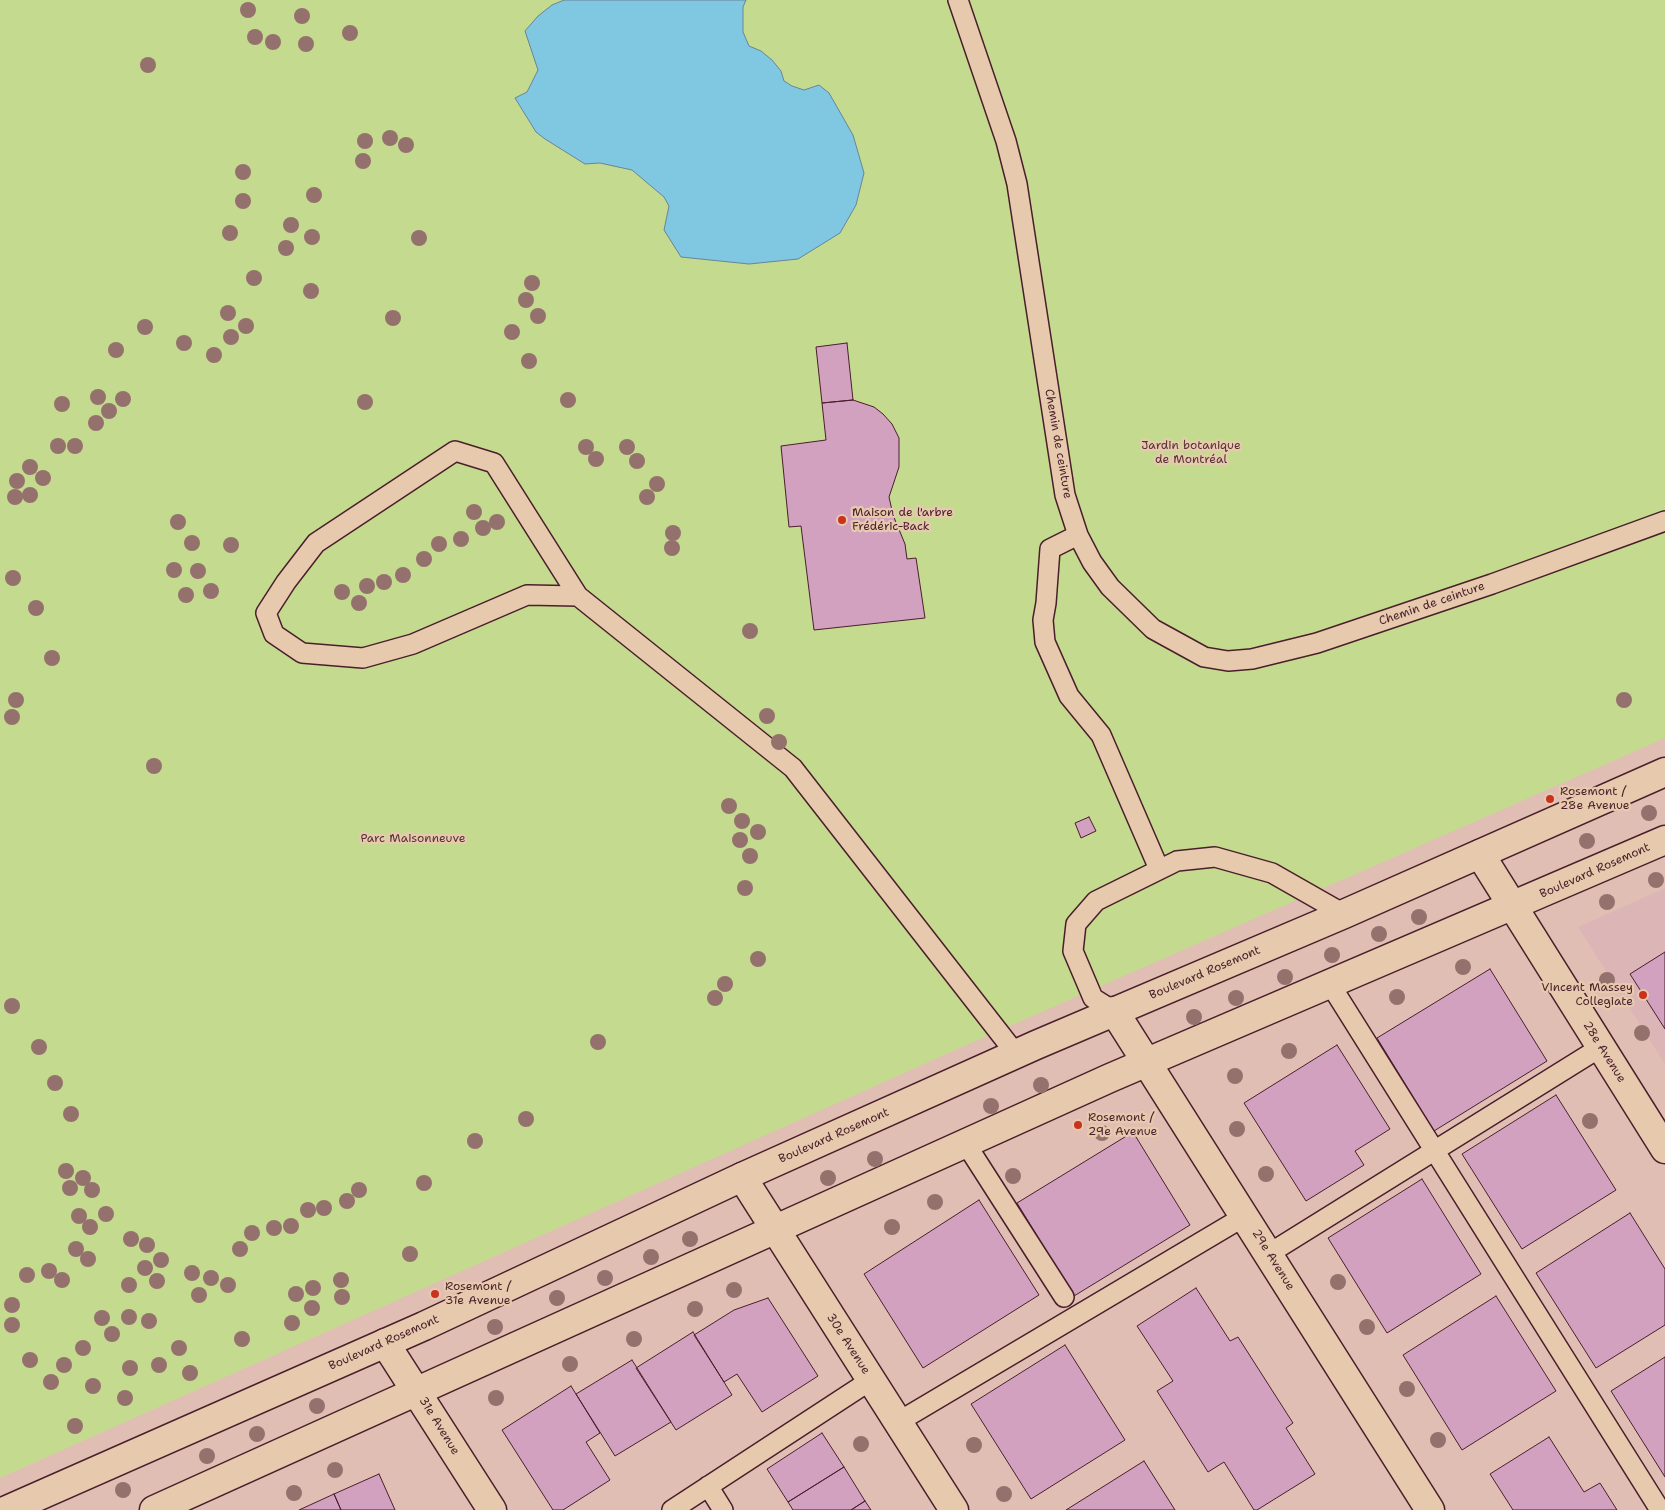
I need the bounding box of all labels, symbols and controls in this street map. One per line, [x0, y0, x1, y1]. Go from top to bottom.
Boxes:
street label: Chemin de ceinture [1041, 388, 1075, 500]
park label: Jardin botanique de Montréal [1141, 439, 1241, 467]
place label: Maison de l'arbre Frédéric-Back [852, 506, 953, 534]
marker: Maison de l'arbre Frédéric-Back [836, 514, 848, 526]
street label: Chemin de ceinture [1377, 579, 1487, 629]
place label: Rosemont / 28e Avenue [1560, 785, 1630, 813]
marker: Rosemont / 28e Avenue [1544, 793, 1556, 805]
park label: Parc Maisonneuve [360, 832, 466, 846]
street label: Boulevard Rosemont [1538, 840, 1652, 902]
street label: Boulevard Rosemont [1147, 943, 1263, 1003]
place label: Vincent Massey Collegiate [1541, 981, 1633, 1009]
marker: Vincent Massey Collegiate [1637, 989, 1649, 1001]
street label: 28e Avenue [1579, 1019, 1629, 1085]
street label: Boulevard Rosemont [777, 1105, 891, 1167]
place label: Rosemont / 29e Avenue [1088, 1111, 1157, 1139]
marker: Rosemont / 29e Avenue [1072, 1119, 1084, 1131]
street label: 29e Avenue [1249, 1227, 1297, 1293]
place label: Rosemont / 31e Avenue [445, 1280, 511, 1308]
marker: Rosemont / 31e Avenue [429, 1288, 441, 1300]
street label: 30e Avenue [823, 1311, 873, 1377]
street label: Boulevard Rosemont [327, 1312, 441, 1374]
street label: 31e Avenue [416, 1394, 462, 1458]

